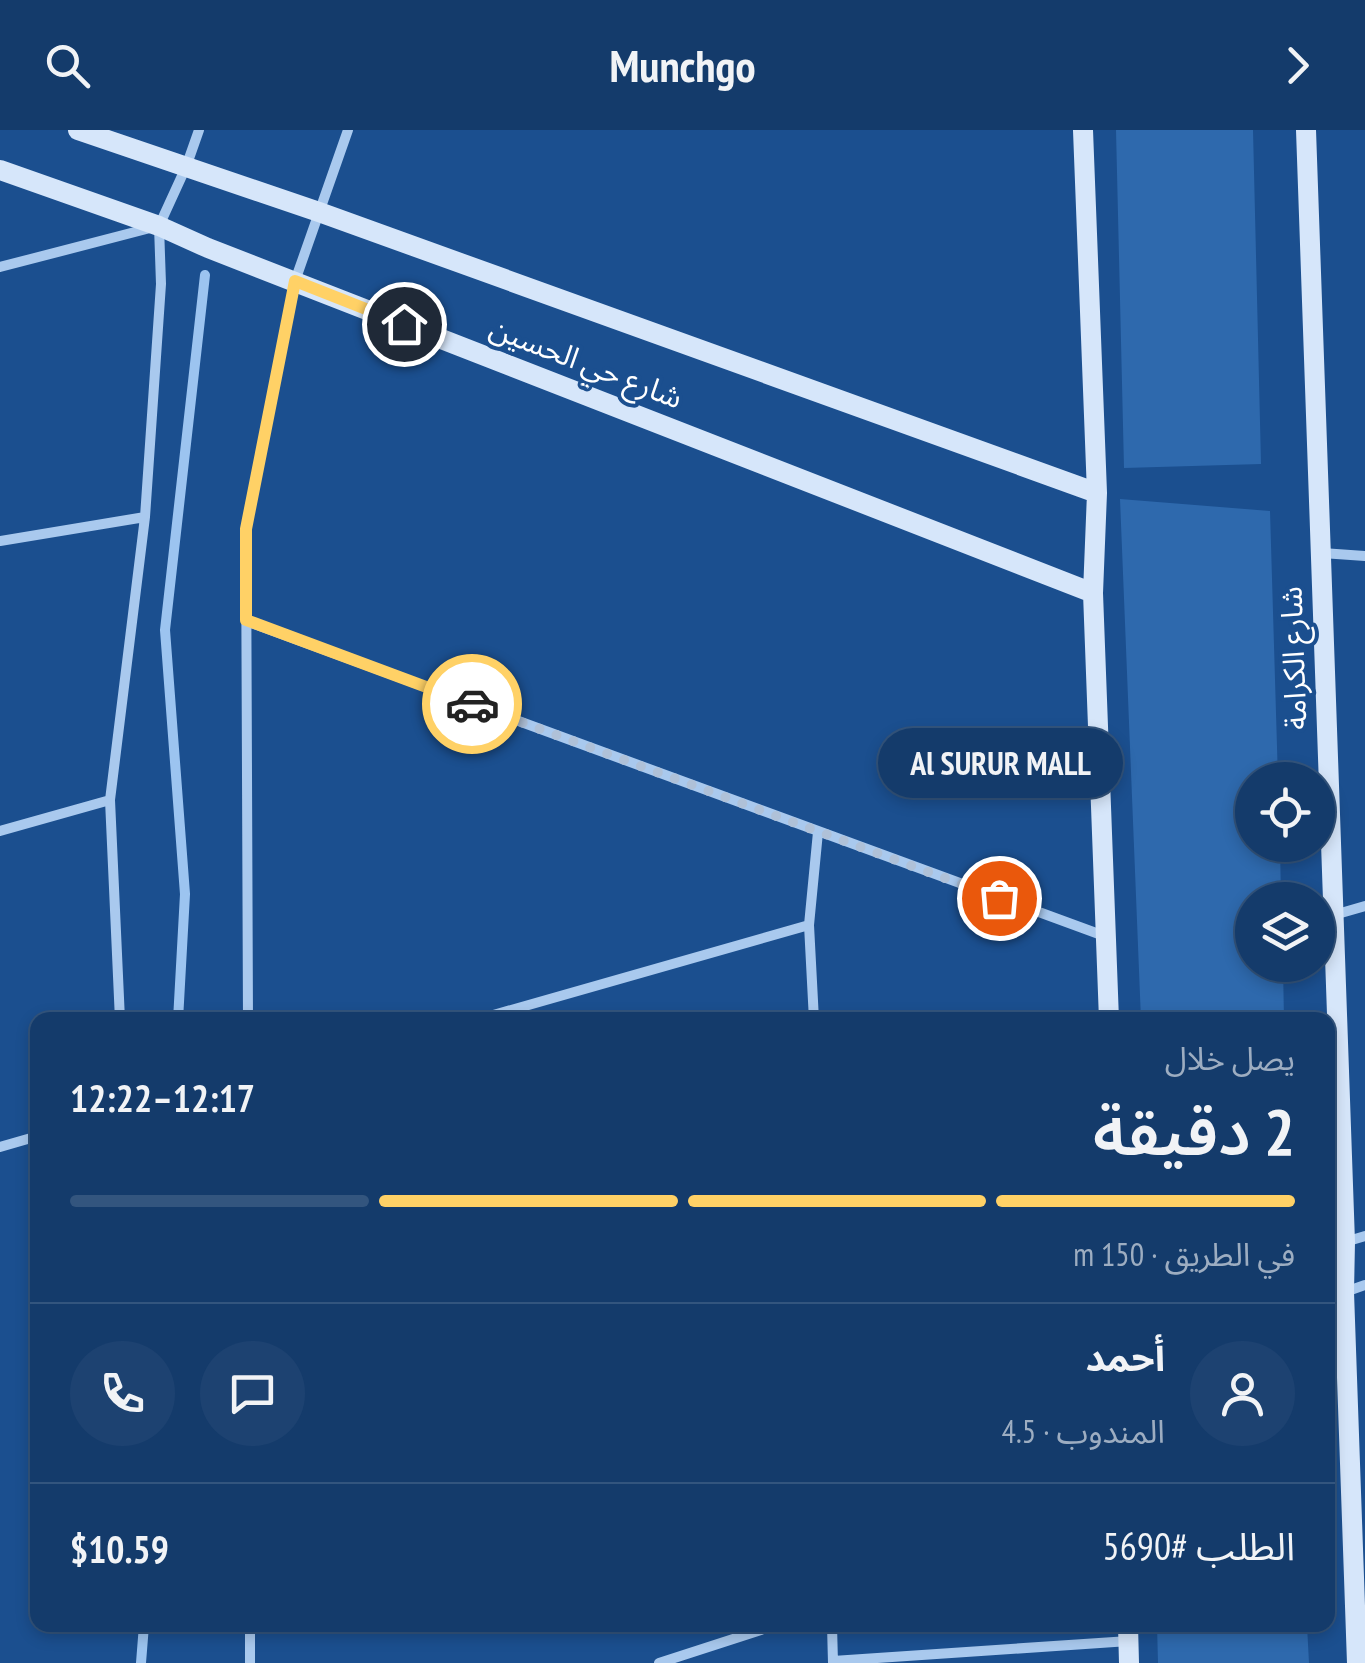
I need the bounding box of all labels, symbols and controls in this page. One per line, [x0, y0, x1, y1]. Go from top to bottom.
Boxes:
text: Munchgo [609, 36, 756, 94]
icon: search [40, 38, 95, 93]
icon: forward [1270, 38, 1325, 93]
pin [362, 282, 447, 367]
icon: home [377, 297, 432, 352]
street label: شارع حي الحسين [483, 307, 689, 421]
street label: شارع الكرامة [1271, 585, 1318, 731]
courier [422, 654, 522, 754]
icon: car [445, 677, 500, 732]
callout: Al SURUR MALL [876, 728, 1122, 798]
text: Al SURUR MALL [910, 742, 1091, 784]
map controls [1235, 762, 1335, 982]
button: locate [1235, 762, 1335, 862]
pin [957, 856, 1042, 941]
icon: bag [972, 871, 1027, 926]
button: layers [1235, 882, 1335, 982]
text: يصل خلال [1165, 1037, 1295, 1079]
text: 12:17–12:22 [70, 1073, 255, 1122]
text: 2 دقيقة [1093, 1089, 1295, 1173]
text: في الطريق · 150 m [1073, 1233, 1295, 1275]
text: أحمد [1085, 1332, 1165, 1381]
button: phone [70, 1341, 175, 1446]
button: chat [200, 1341, 305, 1446]
button: person [1190, 1341, 1295, 1446]
text: المندوب · 4.5 [1002, 1410, 1165, 1452]
text: الطلب #5690 [1103, 1521, 1295, 1570]
text: $10.59 [70, 1524, 169, 1573]

